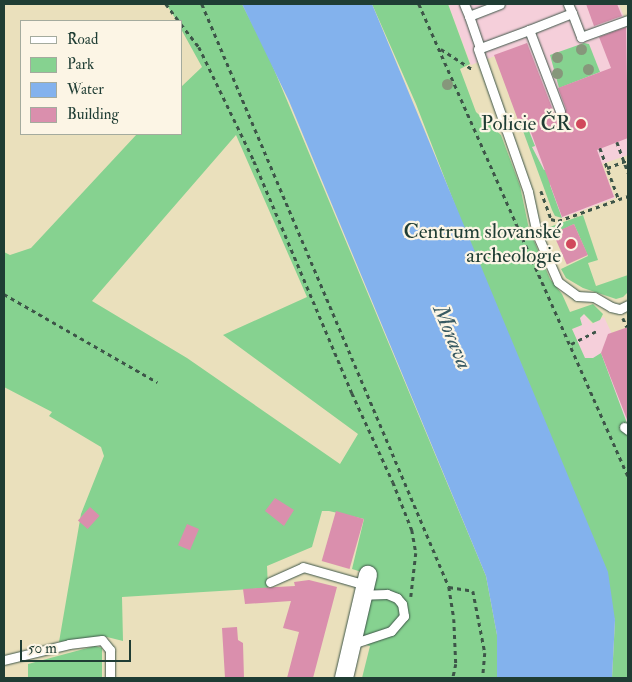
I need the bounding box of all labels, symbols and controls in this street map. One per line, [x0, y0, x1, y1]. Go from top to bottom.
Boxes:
legend [20, 20, 182, 135]
text: Road [67, 30, 98, 49]
text: Park [67, 55, 94, 74]
text: Water [67, 80, 104, 99]
text: Building [67, 105, 119, 124]
place label: Policie ČR [481, 111, 571, 137]
marker: Policie ČR [575, 118, 587, 130]
place label: Centrum slovanské archeologie [403, 219, 561, 269]
marker: Centrum slovanské archeologie [565, 238, 577, 250]
water label: Morava [427, 301, 477, 373]
scale bar [22, 630, 134, 662]
text: 50 m [28, 639, 57, 658]

